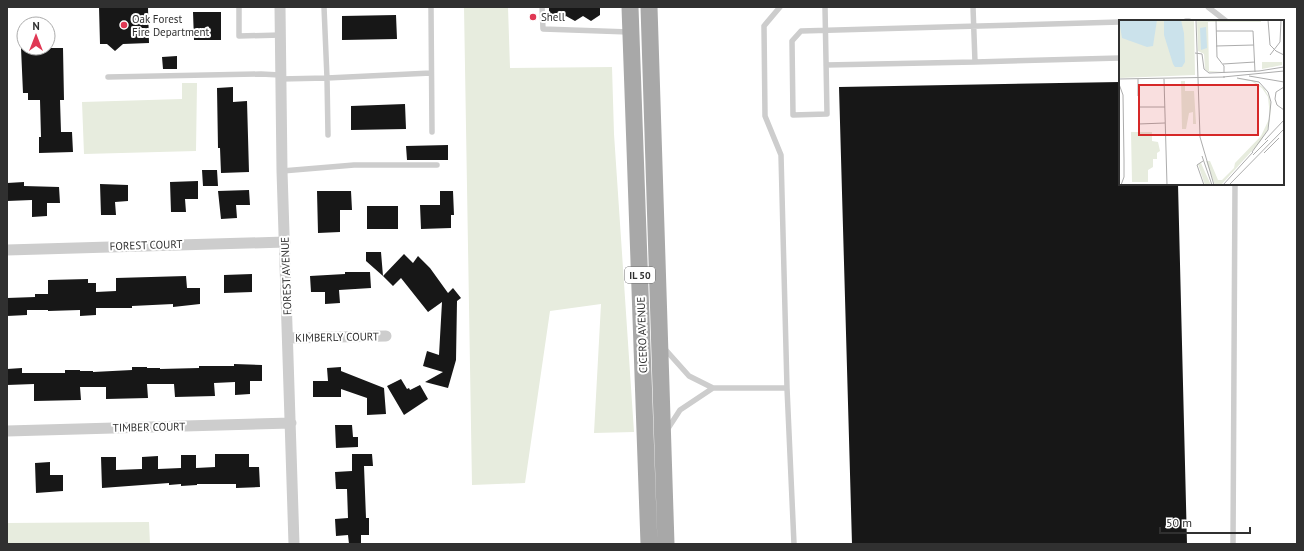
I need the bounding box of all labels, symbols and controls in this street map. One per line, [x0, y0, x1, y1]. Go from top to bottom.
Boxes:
place label: Shell [541, 10, 566, 24]
place label: Oak Forest Fire Department [132, 12, 209, 39]
marker: Shell [528, 12, 538, 22]
north arrow [16, 16, 56, 56]
text: N [32, 19, 40, 33]
marker: Oak Forest Fire Department [119, 20, 129, 30]
inset map [1119, 20, 1284, 185]
street label: FOREST COURT [109, 237, 183, 253]
street label: FOREST AVENUE [278, 237, 294, 315]
road number: IL 50 [625, 267, 655, 283]
street label: CICERO AVENUE [634, 296, 650, 373]
street label: KIMBERLY COURT [295, 329, 379, 345]
street label: TIMBER COURT [113, 419, 185, 435]
scale bar [1160, 509, 1250, 535]
text: 50 m [1166, 515, 1192, 530]

